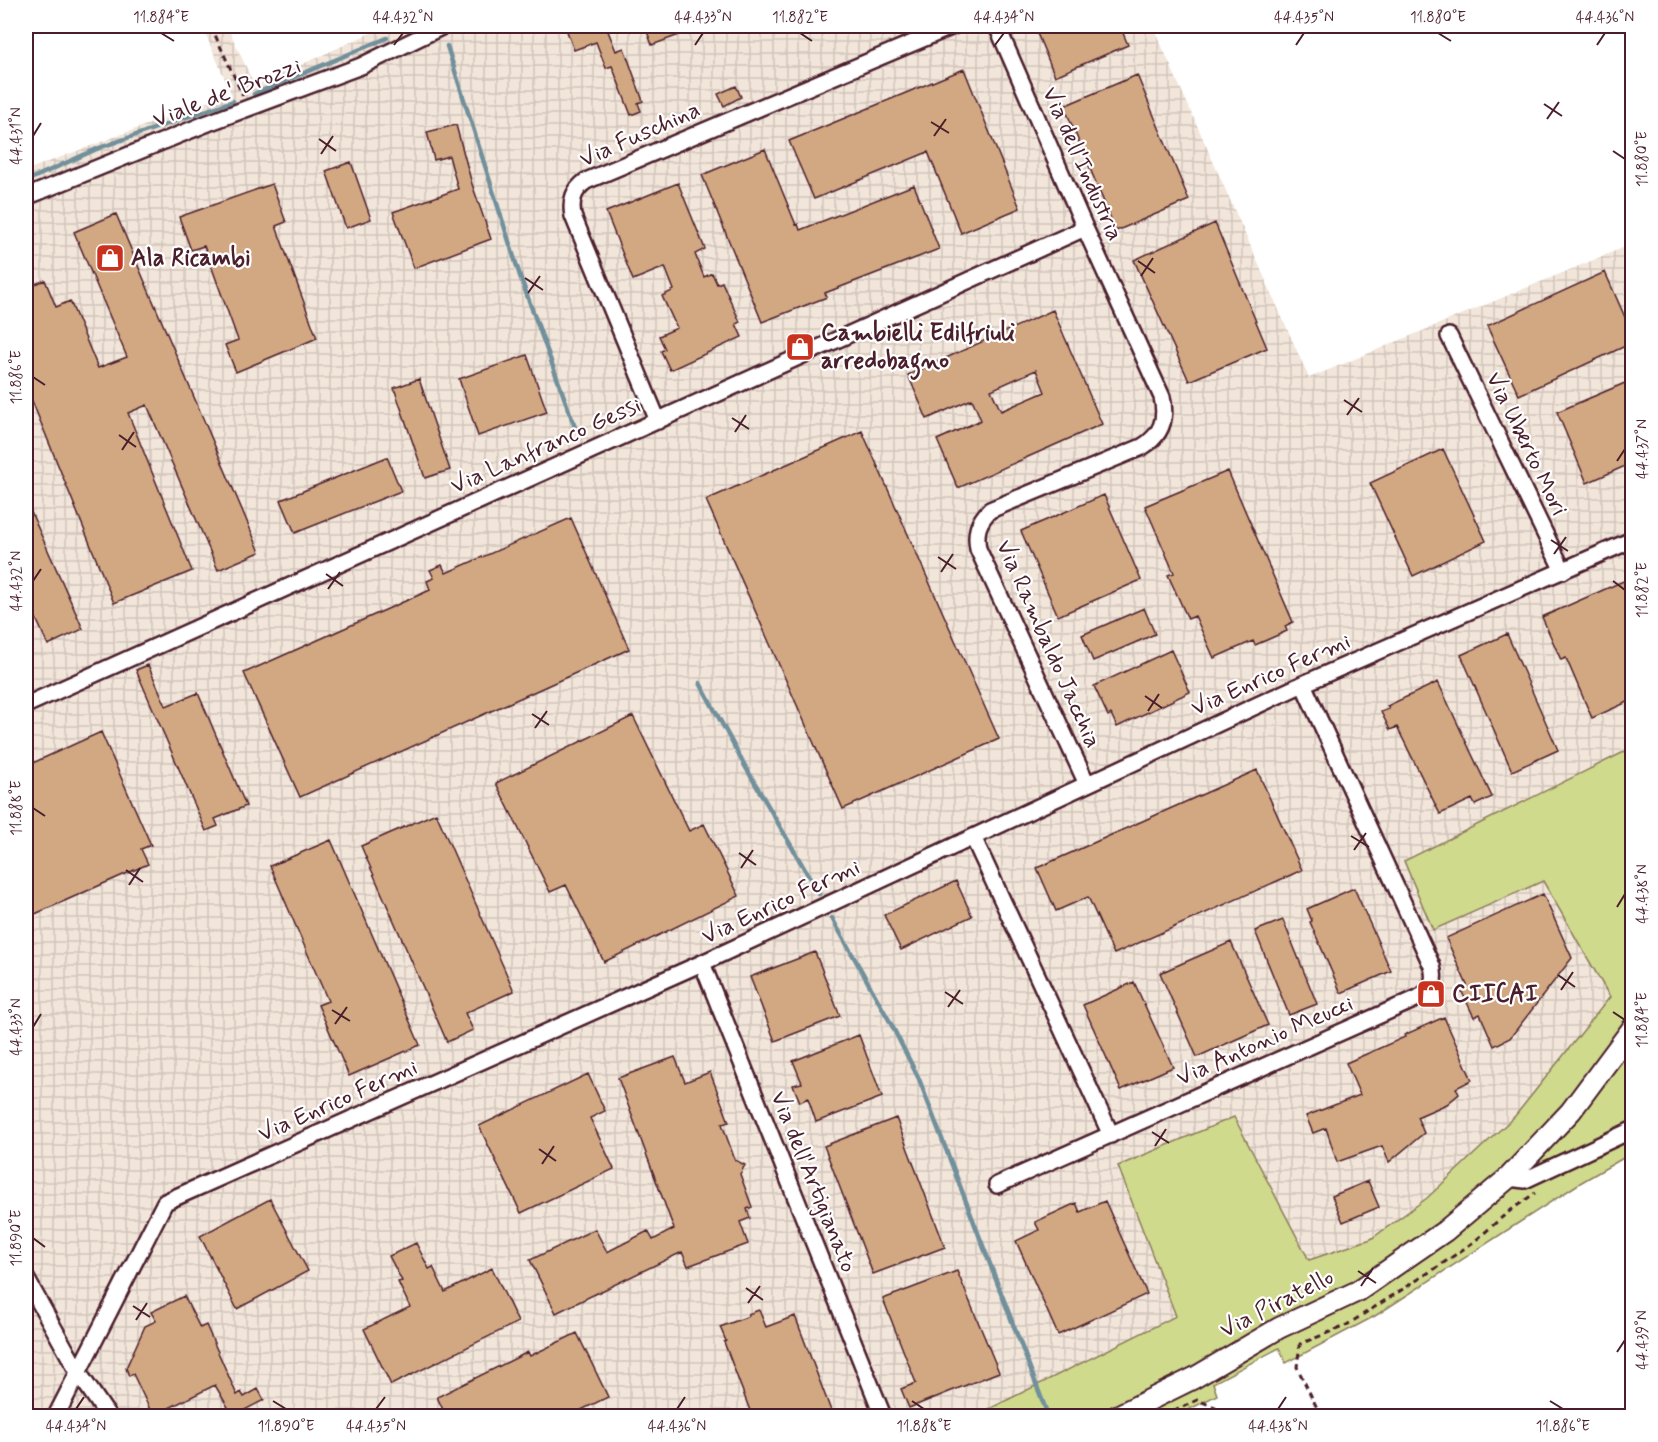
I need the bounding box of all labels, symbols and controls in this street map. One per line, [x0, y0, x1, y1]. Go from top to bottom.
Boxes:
text: 11.884°E [133, 8, 189, 28]
text: 44.432°N [373, 8, 433, 28]
text: 44.433°N [674, 8, 732, 28]
text: 11.882°E [772, 8, 828, 28]
text: 44.434°N [974, 8, 1034, 28]
text: 44.435°N [1274, 8, 1334, 28]
text: 11.880°E [1410, 8, 1466, 28]
text: 44.436°N [1576, 8, 1634, 28]
street label: Viale de' Brozzi [148, 50, 306, 136]
street label: Via dell'Industria [1034, 82, 1130, 246]
street label: Via Fuschina [575, 95, 705, 175]
text: 44.431°N [7, 107, 27, 165]
text: 11.880°E [1633, 131, 1653, 187]
shop icon: Ala Ricambi [94, 242, 126, 274]
place label: Ala Ricambi [131, 243, 251, 274]
place label: Cambielli Edilfriuli arredobagno [821, 318, 1015, 380]
shop icon: Cambielli Edilfriuli arredobagno [784, 331, 816, 363]
text: 11.886°E [7, 350, 27, 404]
street label: Via Uberto Mori [1478, 367, 1574, 521]
street label: Via Lanfranco Gessi [446, 390, 646, 502]
text: 44.437°N [1633, 419, 1653, 479]
street label: Via Rambaldo Jacchia [988, 535, 1108, 753]
text: 44.432°N [7, 551, 27, 611]
text: 11.882°E [1633, 562, 1653, 618]
street label: Via Enrico Fermi [1186, 626, 1356, 724]
text: 11.888°E [7, 780, 27, 836]
street label: Via Enrico Fermi [697, 852, 865, 952]
text: 44.438°N [1633, 864, 1653, 924]
shop icon: CIICAI [1415, 978, 1447, 1010]
place label: CIICAI [1452, 979, 1538, 1010]
street label: Via Antonio Meucci [1172, 988, 1358, 1094]
text: 11.884°E [1633, 992, 1653, 1048]
text: 44.433°N [7, 998, 27, 1056]
street label: Via Enrico Fermi [253, 1052, 423, 1150]
street label: Via dell'Artigianato [762, 1087, 864, 1277]
text: 11.890°E [7, 1209, 27, 1266]
street label: Via Piratello [1215, 1262, 1339, 1346]
text: 44.439°N [1633, 1310, 1653, 1370]
text: 44.434°N [46, 1417, 106, 1437]
text: 11.890°E [258, 1417, 315, 1437]
text: 44.435°N [346, 1417, 406, 1437]
text: 44.436°N [648, 1417, 706, 1437]
text: 11.888°E [896, 1417, 952, 1437]
text: 44.438°N [1248, 1417, 1308, 1437]
text: 11.886°E [1536, 1417, 1590, 1437]

